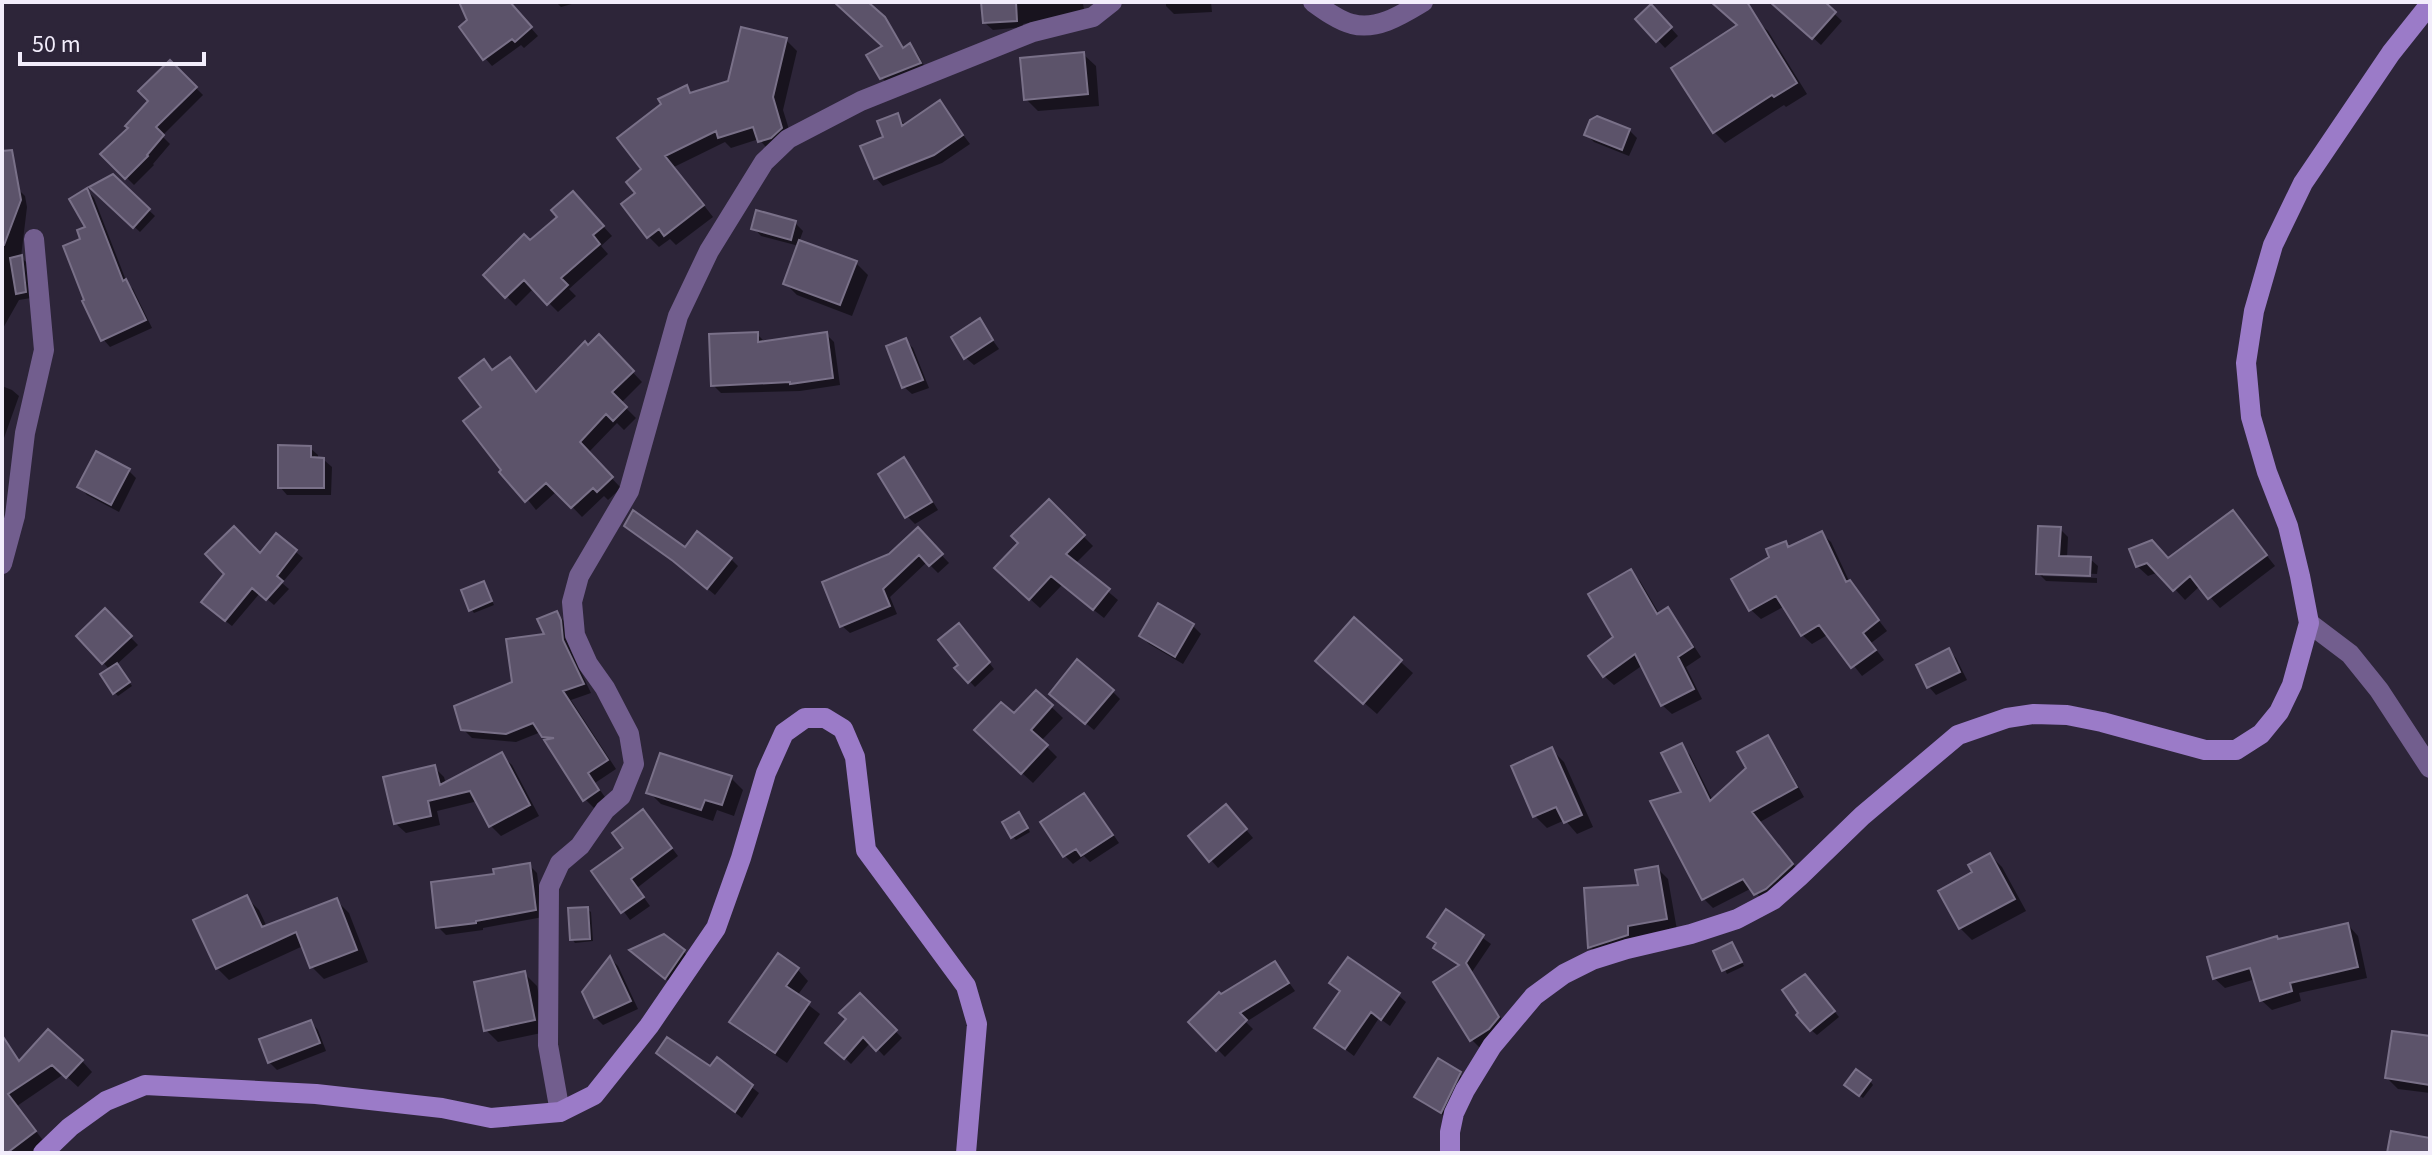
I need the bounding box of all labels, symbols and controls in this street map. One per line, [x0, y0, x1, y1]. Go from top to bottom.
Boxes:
scale bar [20, 16, 204, 66]
text: 50 m [32, 27, 81, 62]

